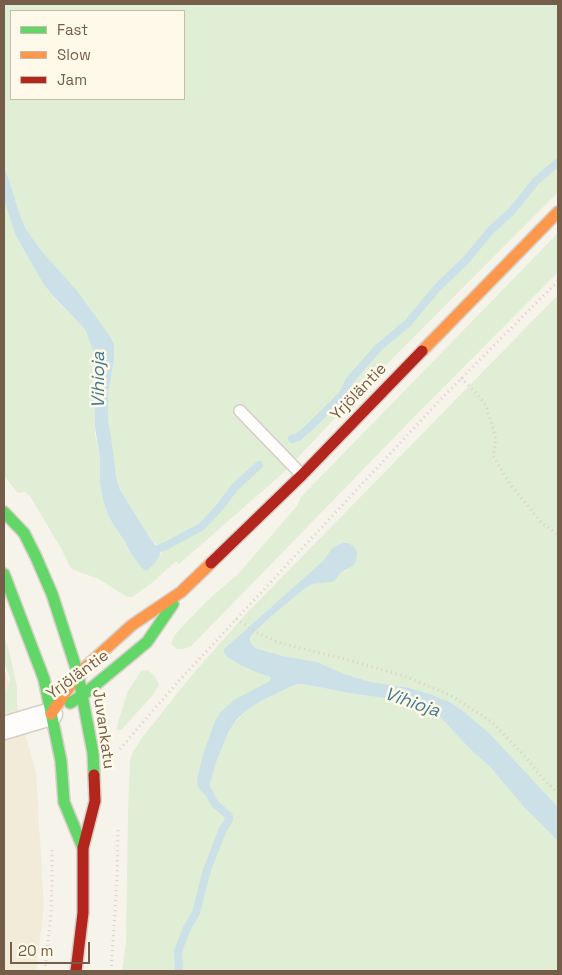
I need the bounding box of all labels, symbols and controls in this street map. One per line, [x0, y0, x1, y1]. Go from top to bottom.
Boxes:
legend [10, 10, 185, 100]
text: Fast [57, 20, 88, 39]
text: Slow [57, 45, 91, 64]
text: Jam [57, 70, 87, 89]
water label: Vihioja [88, 352, 110, 408]
street label: Yrjöläntie [327, 359, 391, 425]
street label: Yrjöläntie [43, 646, 113, 704]
water label: Vihioja [382, 684, 442, 722]
street label: Juvankatu [88, 688, 118, 770]
scale bar [12, 932, 92, 964]
text: 20 m [18, 941, 53, 960]

